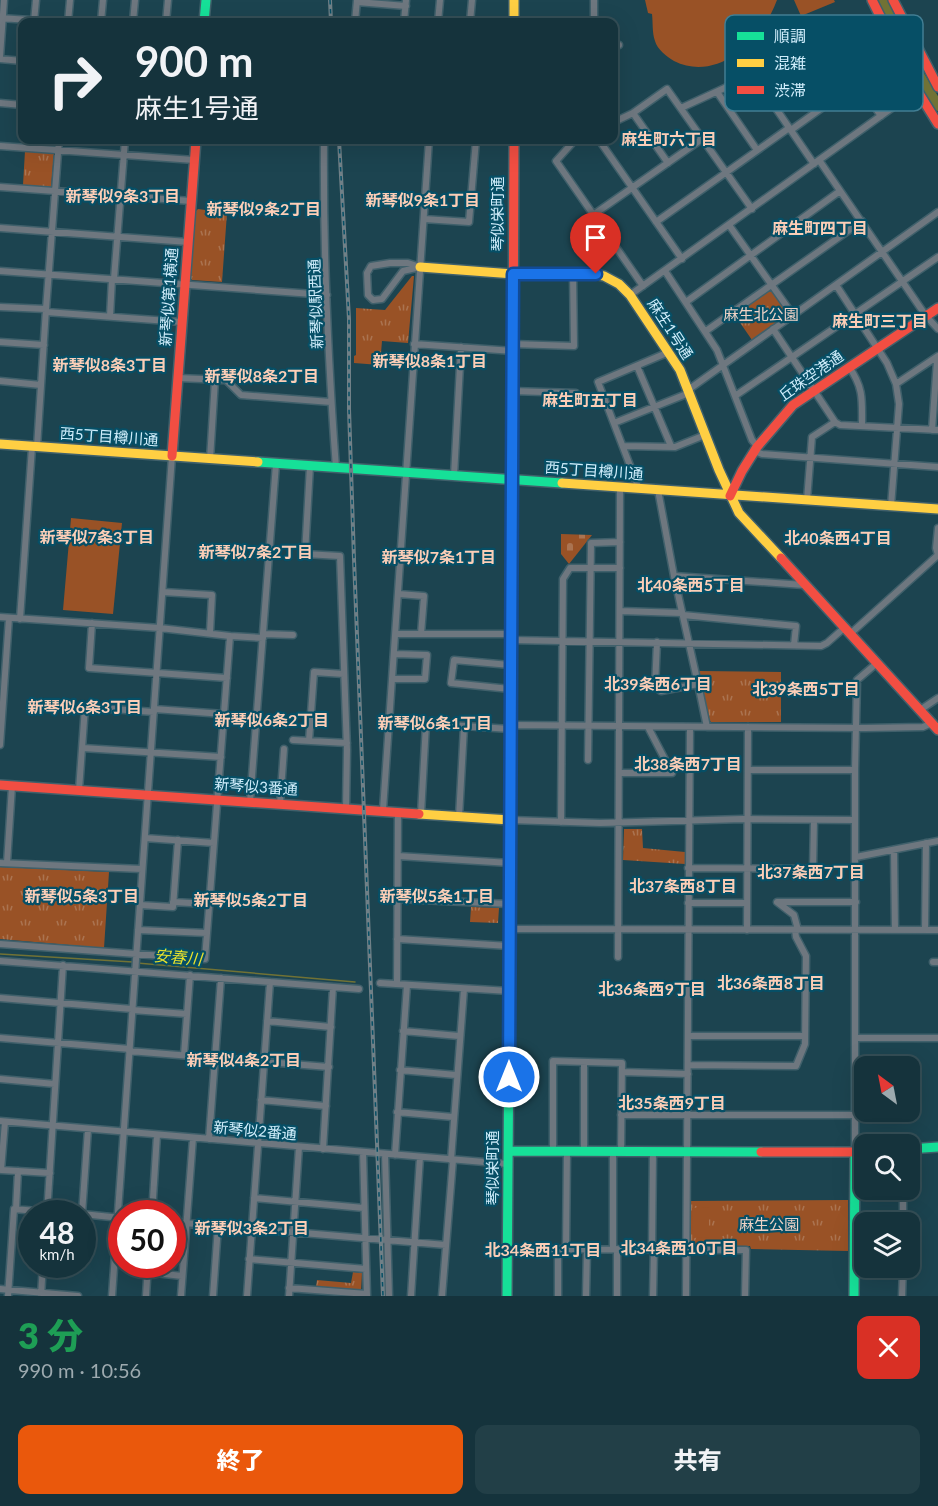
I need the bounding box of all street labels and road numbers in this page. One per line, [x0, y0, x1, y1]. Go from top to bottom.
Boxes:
street label: 琴似栄町通 [488, 176, 506, 252]
street label: 新琴似第1横通 [156, 247, 180, 347]
street label: 新琴似駅西通 [304, 259, 326, 349]
street label: 麻生1号通 [645, 295, 697, 362]
street label: 丘珠空港通 [775, 346, 846, 404]
street label: 西5丁目樽川通 [59, 424, 159, 448]
street label: 西5丁目樽川通 [544, 458, 644, 482]
street label: 新琴似3番通 [214, 774, 298, 798]
street label: 新琴似2番通 [213, 1117, 298, 1143]
street label: 琴似栄町通 [483, 1130, 501, 1206]

